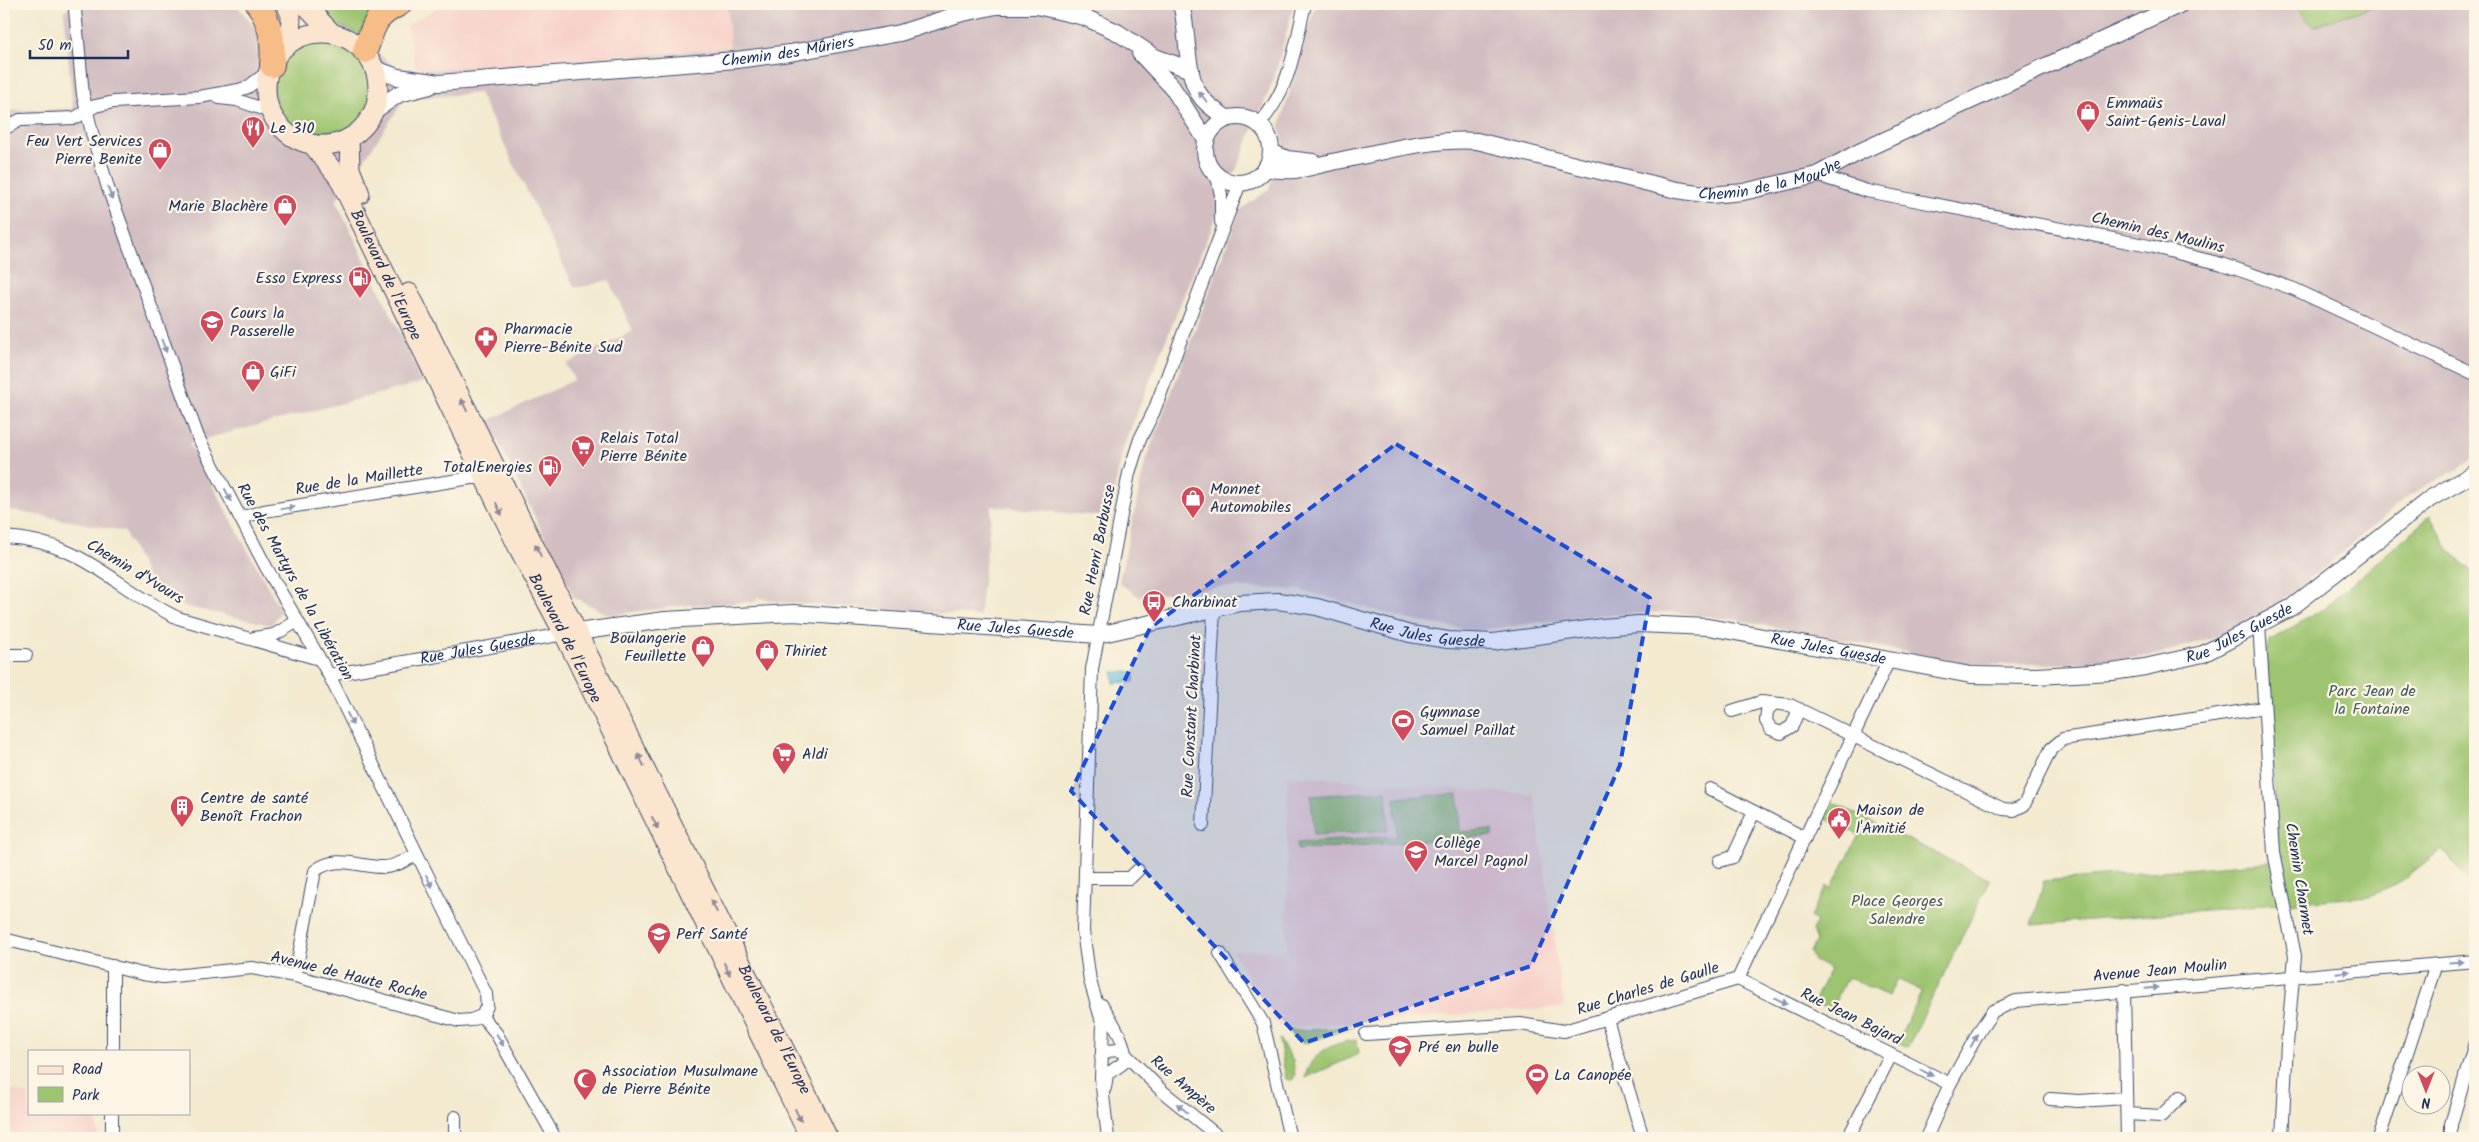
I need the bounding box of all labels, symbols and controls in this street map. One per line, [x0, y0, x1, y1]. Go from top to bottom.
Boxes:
scale bar [30, 28, 128, 60]
street label: Chemin des Mûriers [720, 29, 856, 74]
text: 50 m [38, 34, 72, 58]
one-way arrow [1198, 91, 1209, 104]
place label: Emmaüs Saint-Genis-Laval [2106, 91, 2226, 134]
shop icon: Emmaüs Saint-Genis-Laval [2075, 99, 2101, 133]
restaurant icon: Le 310 [240, 115, 266, 149]
place label: Le 310 [270, 116, 315, 141]
place label: Feu Vert Services Pierre Benite [26, 129, 142, 172]
shop icon: Feu Vert Services Pierre Benite [147, 137, 173, 171]
street label: Chemin de la Mouche [1697, 152, 1846, 208]
one-way arrow [106, 186, 114, 201]
shop icon: Marie Blachère [272, 193, 298, 227]
place label: Marie Blachère [168, 194, 268, 219]
street label: Boulevard de l'Europe [344, 205, 428, 344]
street label: Chemin des Moulins [2089, 206, 2227, 261]
fuel station icon: Esso Express [347, 265, 373, 299]
place label: Esso Express [255, 266, 342, 291]
place label: Cours la Passerelle [230, 301, 295, 344]
school or university icon: Cours la Passerelle [199, 309, 225, 343]
place label: Pharmacie Pierre-Bénite Sud [504, 317, 623, 360]
pharmacy icon: Pharmacie Pierre-Bénite Sud [473, 325, 499, 359]
one-way arrow [160, 339, 168, 354]
shop icon: GiFi [240, 359, 266, 393]
place label: GiFi [270, 360, 297, 385]
one-way arrow [460, 398, 468, 412]
place label: Relais Total Pierre Bénite [600, 426, 687, 469]
supermarket icon: Relais Total Pierre Bénite [570, 434, 596, 468]
fuel station icon: TotalEnergies [537, 454, 563, 488]
place label: TotalEnergies [443, 455, 532, 480]
street label: Rue de la Maillette [294, 458, 424, 502]
place label: Monnet Automobiles [1210, 477, 1291, 520]
street label: Rue des Martyrs de la Libération [230, 479, 360, 685]
street label: Rue Henri Barbusse [1073, 483, 1123, 617]
shop icon: Monnet Automobiles [1180, 485, 1206, 519]
one-way arrow [224, 488, 232, 502]
one-way arrow [496, 502, 504, 516]
one-way arrow [280, 503, 296, 511]
street label: Chemin d'Yvours [81, 533, 189, 611]
one-way arrow [533, 543, 541, 557]
street label: Boulevard de l'Europe [522, 569, 608, 707]
bus stop icon: Charbinat [1141, 589, 1167, 623]
place label: Charbinat [1172, 590, 1238, 615]
street label: Rue Jules Guesde [2183, 596, 2297, 670]
street label: Rue Jules Guesde [1367, 611, 1486, 654]
street label: Rue Jules Guesde [956, 612, 1075, 646]
place label: Boulangerie Feuillette [610, 626, 686, 669]
street label: Rue Jules Guesde [1769, 626, 1888, 672]
street label: Rue Jules Guesde [418, 627, 538, 671]
street label: Rue Constant Charbinat [1175, 633, 1209, 798]
shop icon: Boulangerie Feuillette [690, 634, 716, 668]
shop icon: Thiriet [754, 638, 780, 672]
place label: Thiriet [784, 639, 828, 664]
park label: Parc Jean de la Fontaine [2328, 679, 2416, 722]
place label: Gymnase Samuel Paillat [1420, 700, 1516, 743]
sports icon: Gymnase Samuel Paillat [1390, 708, 1416, 742]
one-way arrow [346, 712, 354, 726]
supermarket icon: Aldi [771, 741, 797, 775]
place label: Aldi [802, 742, 829, 767]
one-way arrow [637, 753, 645, 768]
place label: Centre de santé Benoît Frachon [200, 786, 309, 829]
building icon: Centre de santé Benoît Frachon [169, 794, 195, 828]
place label: Maison de l'Amitié [1856, 798, 1924, 841]
public building icon: Maison de l'Amitié [1826, 806, 1852, 840]
one-way arrow [651, 816, 659, 830]
street label: Chemin Charmet [2278, 821, 2320, 938]
place label: Collège Marcel Pagnol [1434, 831, 1528, 874]
school or university icon: Collège Marcel Pagnol [1403, 839, 1429, 873]
one-way arrow [425, 874, 433, 888]
park label: Place Georges Salendre [1851, 889, 1943, 932]
one-way arrow [710, 899, 718, 913]
school or university icon: Perf Santé [646, 921, 672, 955]
place label: Perf Santé [676, 922, 748, 947]
street label: Avenue de Haute Roche [268, 944, 430, 1008]
street label: Avenue Jean Moulin [2092, 953, 2228, 989]
street label: Rue Charles de Gaulle [1574, 955, 1722, 1023]
one-way arrow [2448, 958, 2464, 966]
street label: Boulevard de l'Europe [731, 960, 818, 1099]
one-way arrow [723, 961, 731, 976]
one-way arrow [2335, 968, 2351, 976]
street label: Rue Jean Bajard [1796, 982, 1907, 1053]
one-way arrow [2144, 984, 2160, 992]
one-way arrow [1774, 997, 1788, 1005]
one-way arrow [496, 1032, 504, 1047]
school or university icon: Pré en bulle [1387, 1034, 1413, 1068]
one-way arrow [1969, 1034, 1978, 1048]
place label: Pré en bulle [1418, 1035, 1499, 1060]
street label: Rue Ampère [1145, 1049, 1221, 1121]
legend [28, 1050, 190, 1114]
text: Road [72, 1058, 103, 1082]
place label: Association Musulmane de Pierre Bénite [602, 1059, 758, 1102]
sports icon: La Canopée [1524, 1062, 1550, 1096]
place label: La Canopée [1554, 1063, 1631, 1088]
north arrow [2402, 1064, 2452, 1114]
mosque icon: Association Musulmane de Pierre Bénite [572, 1067, 598, 1101]
one-way arrow [1920, 1069, 1934, 1077]
text: Park [72, 1084, 100, 1108]
text: N [2421, 1091, 2430, 1113]
one-way arrow [1176, 1102, 1189, 1113]
one-way arrow [794, 1107, 802, 1122]

